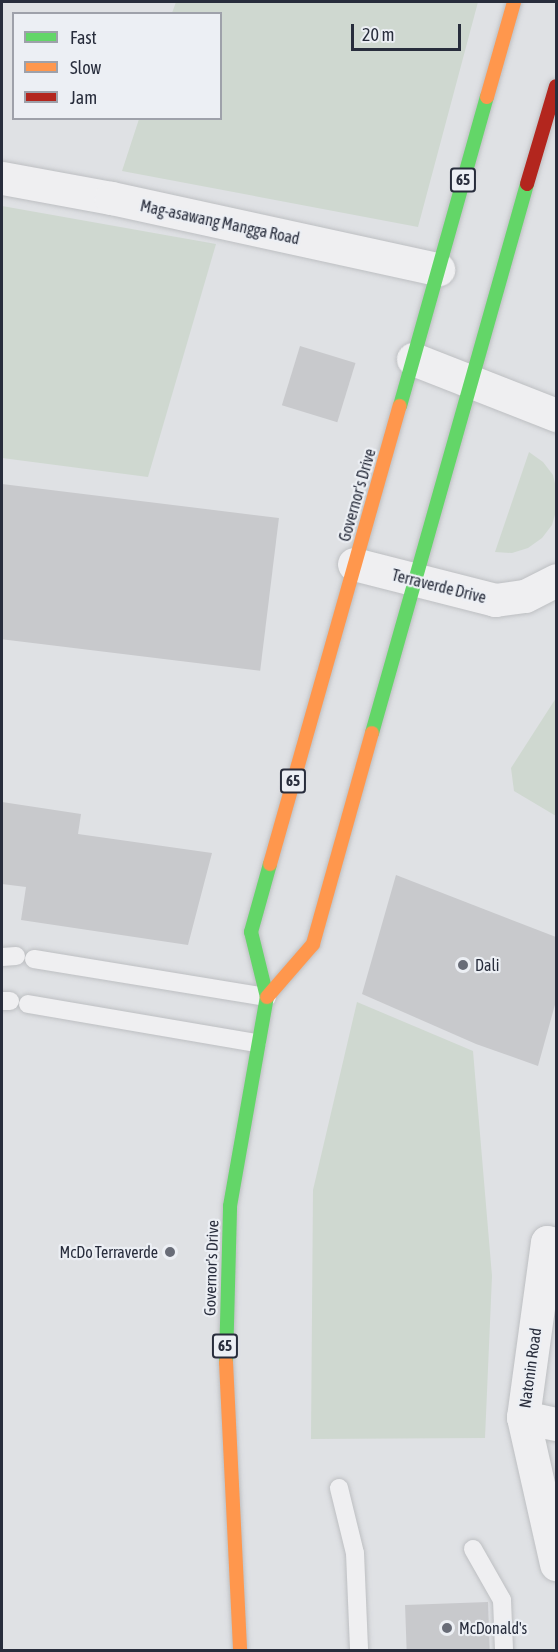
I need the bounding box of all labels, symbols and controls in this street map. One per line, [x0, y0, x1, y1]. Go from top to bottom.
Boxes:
legend [12, 12, 222, 120]
scale bar [354, 12, 464, 50]
text: 20 m [362, 24, 394, 45]
text: Fast [70, 27, 97, 48]
text: Slow [70, 57, 101, 78]
text: Jam [70, 87, 97, 108]
road number: 65 [450, 168, 476, 192]
street label: Mag-asawang Mangga Road [139, 196, 301, 248]
street label: Governor's Drive [335, 446, 379, 544]
street label: Terraverde Drive [390, 565, 488, 607]
road number: 65 [280, 769, 306, 793]
place label: Dali [475, 955, 499, 975]
marker: Dali [456, 958, 470, 972]
street label: Governor's Drive [200, 1220, 222, 1316]
place label: McDo Terraverde [60, 1242, 158, 1262]
marker: McDo Terraverde [163, 1245, 177, 1259]
street label: Natonin Road [515, 1327, 545, 1409]
road number: 65 [212, 1334, 238, 1358]
place label: McDonald's [459, 1618, 527, 1638]
marker: McDonald's [440, 1621, 454, 1635]

